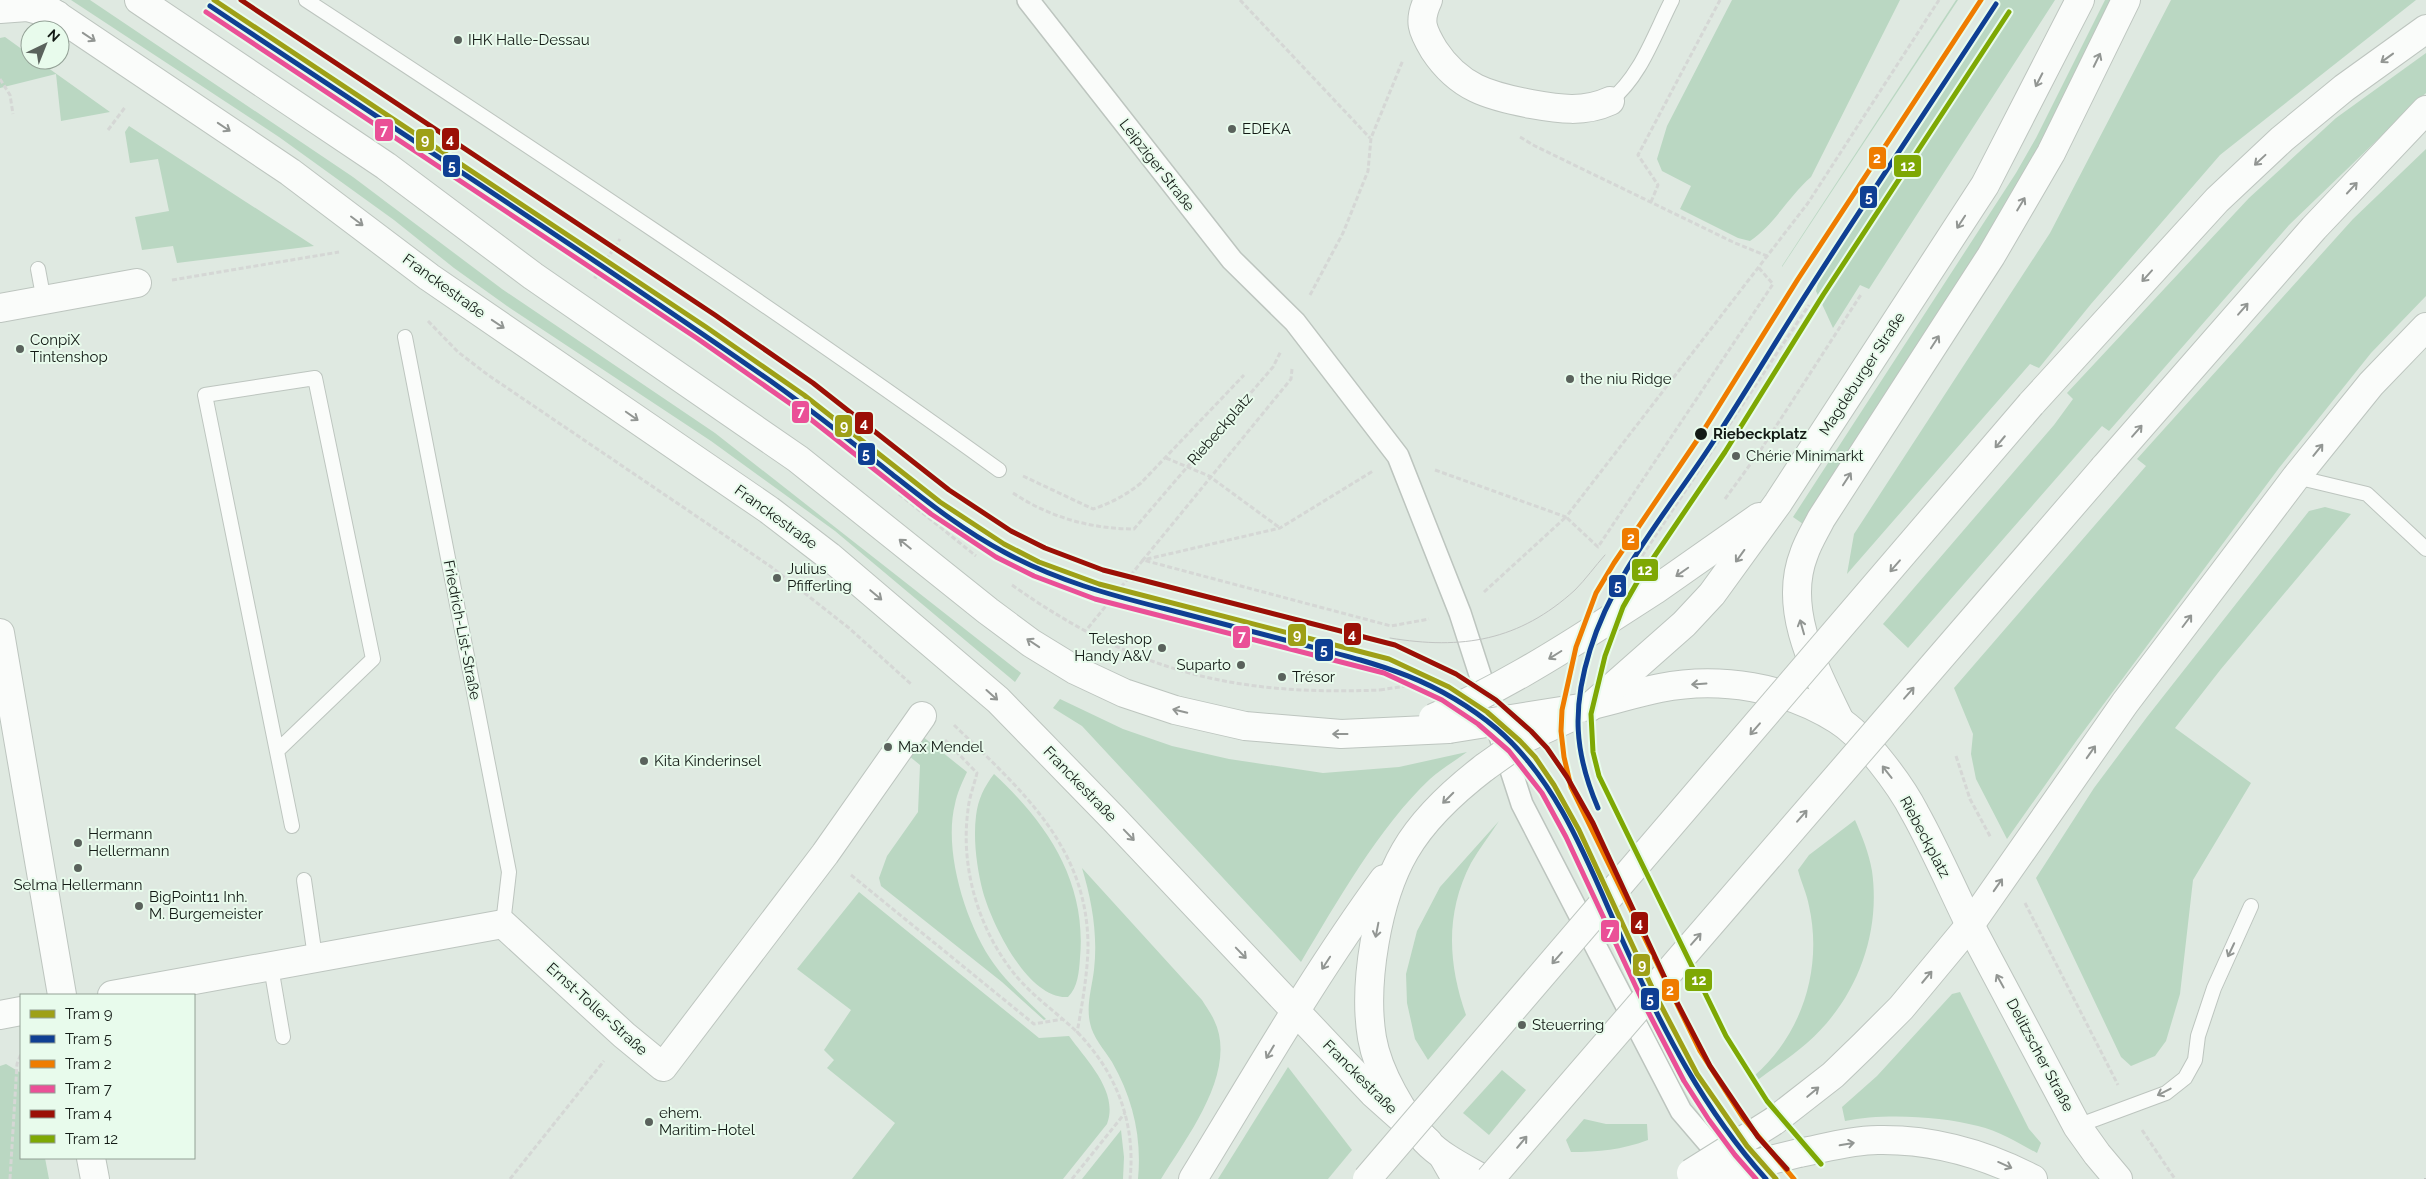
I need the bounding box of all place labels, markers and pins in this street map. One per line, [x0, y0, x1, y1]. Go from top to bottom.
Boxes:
place label: IHK Halle-Dessau [468, 31, 590, 49]
marker: IHK Halle-Dessau [452, 34, 464, 46]
place label: EDEKA [1242, 120, 1291, 138]
marker: EDEKA [1226, 123, 1238, 135]
place label: ConpiX Tintenshop [30, 331, 108, 366]
marker: ConpiX Tintenshop [14, 343, 26, 355]
place label: the niu Ridge [1580, 370, 1672, 388]
marker: the niu Ridge [1564, 373, 1576, 385]
place label: Riebeckplatz [1713, 425, 1807, 443]
marker: Riebeckplatz [1693, 426, 1709, 442]
place label: Chérie Minimarkt [1746, 447, 1864, 465]
marker: Chérie Minimarkt [1730, 450, 1742, 462]
place label: Julius Pfifferling [787, 560, 852, 595]
marker: Julius Pfifferling [771, 572, 783, 584]
place label: Teleshop Handy A&V [1074, 630, 1152, 665]
marker: Teleshop Handy A&V [1156, 642, 1168, 654]
place label: Suparto [1176, 656, 1231, 674]
marker: Suparto [1235, 659, 1247, 671]
place label: Trésor [1292, 668, 1336, 686]
marker: Trésor [1276, 671, 1288, 683]
place label: Max Mendel [898, 738, 984, 756]
marker: Max Mendel [882, 741, 894, 753]
place label: Kita Kinderinsel [654, 752, 762, 770]
marker: Kita Kinderinsel [638, 755, 650, 767]
place label: Hermann Hellermann [88, 825, 169, 860]
marker: Hermann Hellermann [72, 837, 84, 849]
marker: Selma Hellermann [72, 862, 84, 874]
place label: Selma Hellermann [13, 876, 143, 894]
place label: BigPoint11 Inh. M. Burgemeister [149, 888, 264, 923]
marker: BigPoint11 Inh. M. Burgemeister [133, 900, 145, 912]
place label: Steuerring [1532, 1016, 1604, 1034]
marker: Steuerring [1516, 1019, 1528, 1031]
place label: ehem. Maritim-Hotel [659, 1104, 756, 1139]
marker: ehem. Maritim-Hotel [643, 1116, 655, 1128]

